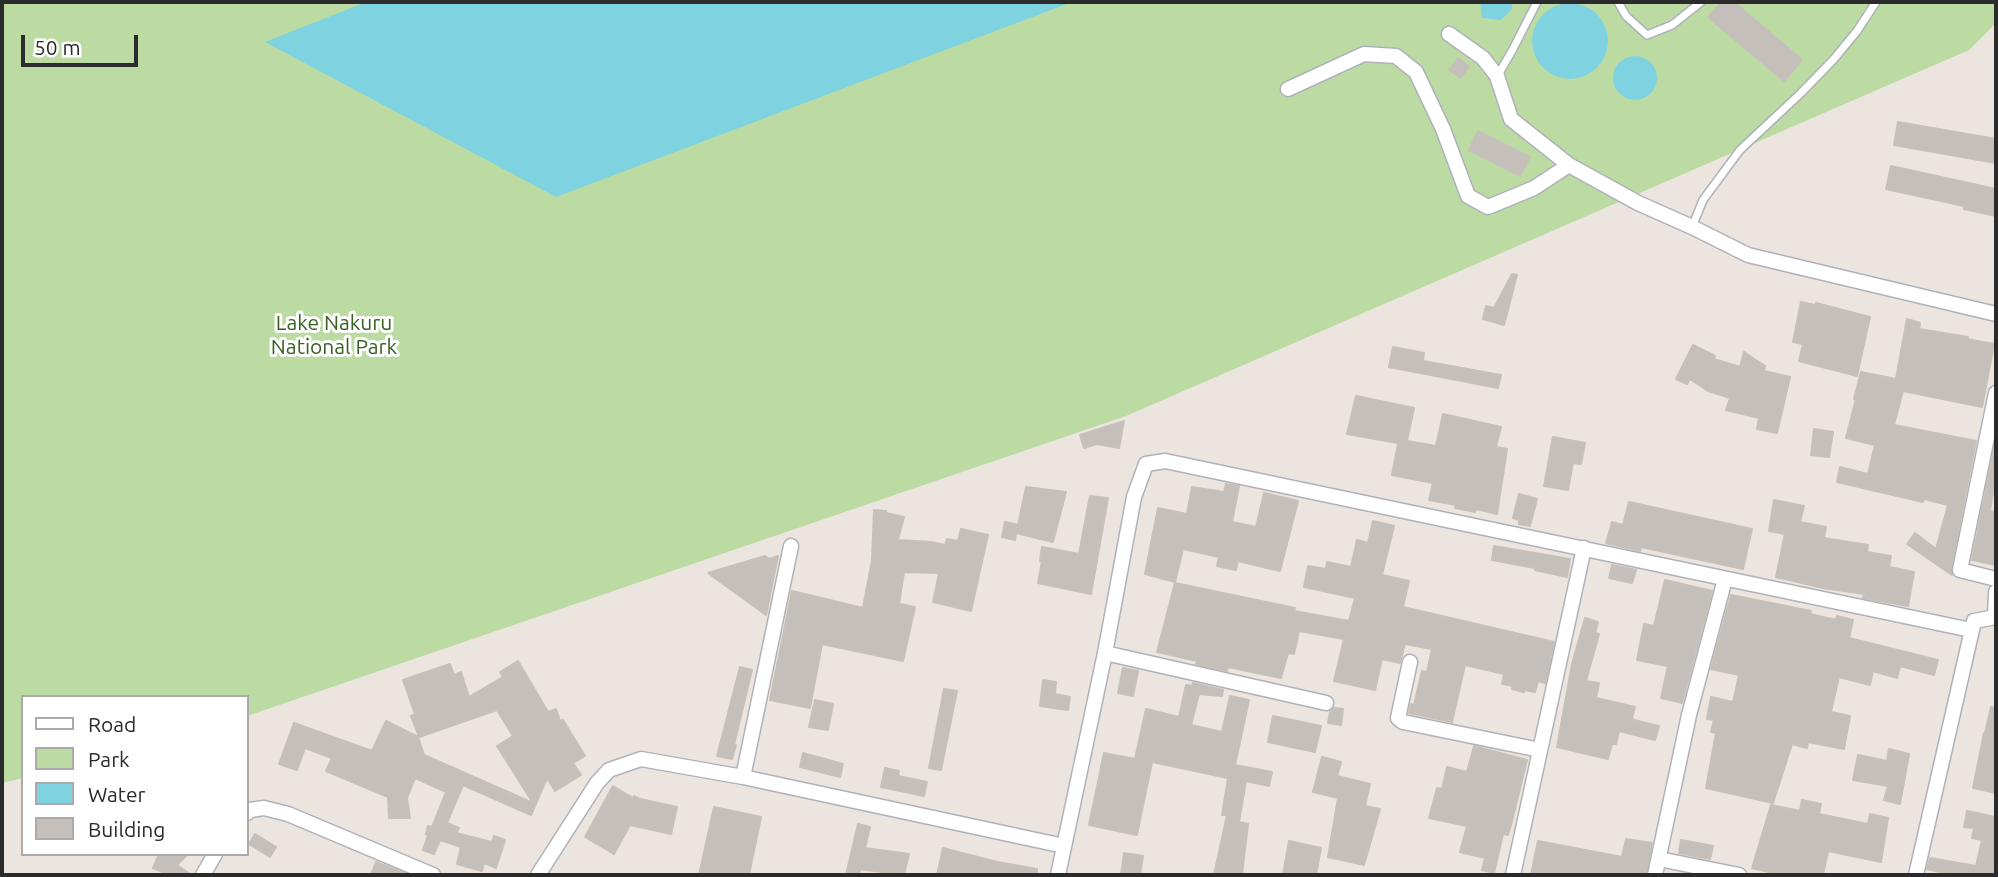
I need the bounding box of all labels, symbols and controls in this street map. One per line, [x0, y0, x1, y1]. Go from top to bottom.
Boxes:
scale bar [24, 21, 142, 65]
text: 50 m [34, 35, 81, 59]
park label: Lake Nakuru National Park [271, 310, 397, 360]
legend [21, 695, 248, 856]
text: Road [88, 712, 136, 736]
text: Park [88, 747, 130, 771]
text: Water [88, 782, 146, 806]
text: Building [88, 817, 165, 841]

